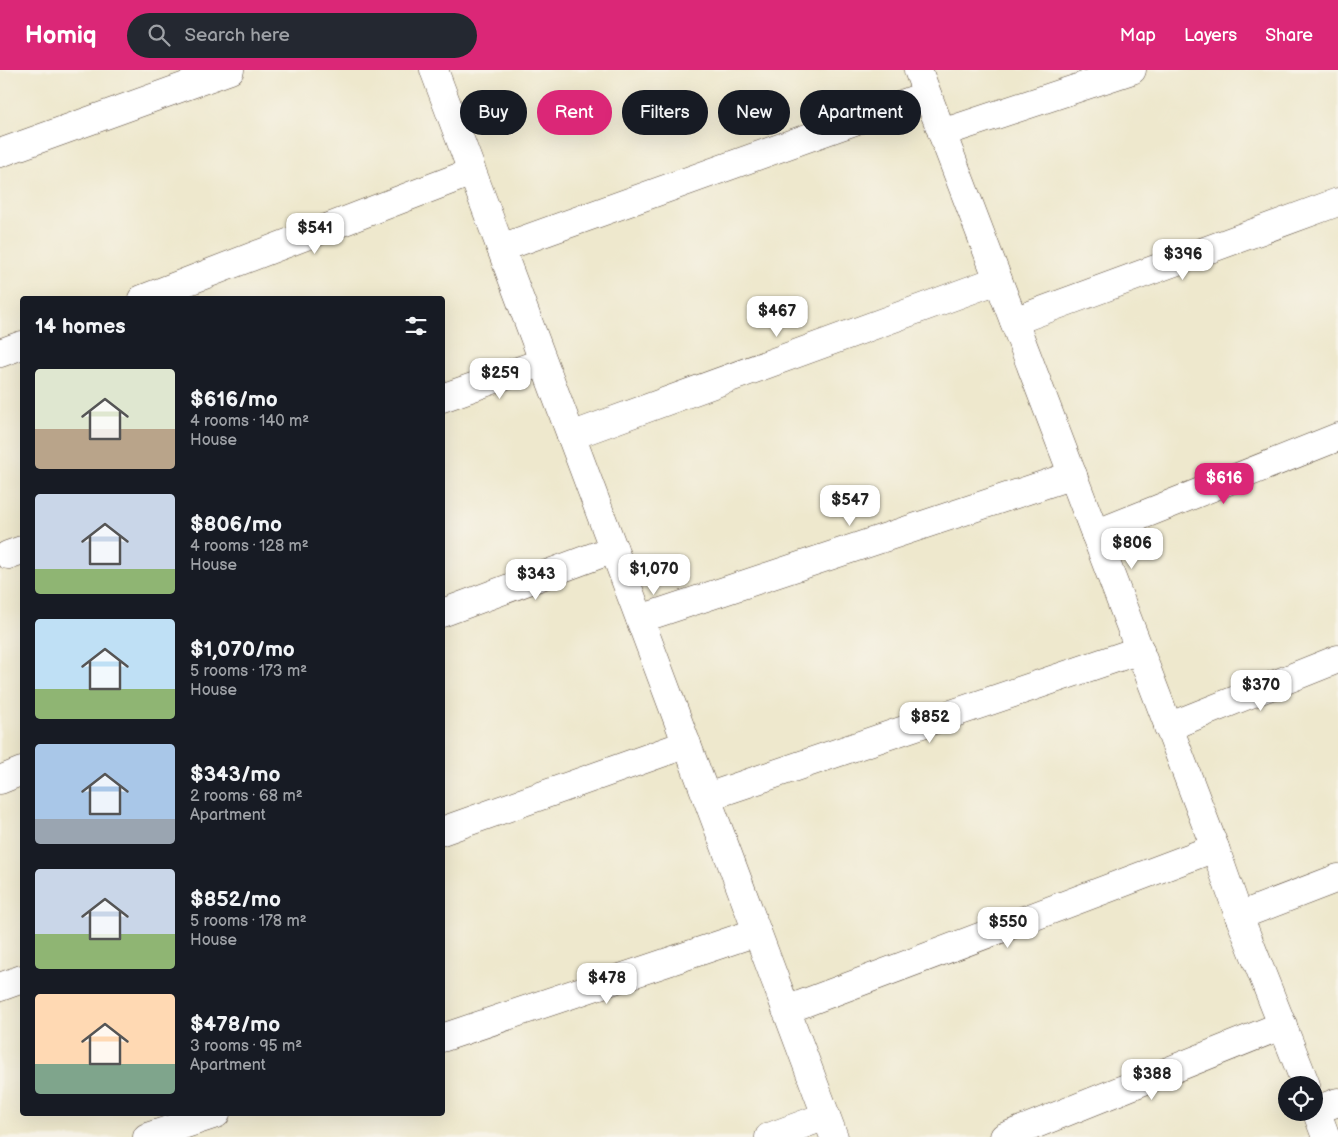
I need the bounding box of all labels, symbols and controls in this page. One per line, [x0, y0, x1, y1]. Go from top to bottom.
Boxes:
search box [127, 13, 477, 58]
text: Homiq [25, 21, 97, 50]
icon: search [145, 21, 173, 49]
text: Search here [185, 24, 290, 47]
text: Map [1120, 25, 1156, 46]
text: Layers [1184, 25, 1237, 46]
text: Share [1265, 25, 1313, 46]
chip: Buy [460, 90, 527, 135]
chip: Rent [537, 90, 612, 135]
chip: Filters [622, 90, 708, 135]
chip: New [718, 90, 790, 135]
chip: Apartment [800, 90, 921, 135]
pin: $541 [285, 212, 345, 255]
text: $541 [297, 219, 333, 238]
pin: $396 [1153, 238, 1213, 281]
text: $396 [1164, 245, 1202, 264]
pin: $467 [747, 296, 807, 338]
text: $467 [758, 302, 796, 321]
icon: filters [402, 312, 430, 340]
text: 14 homes [35, 314, 126, 339]
pin: $259 [470, 358, 530, 400]
text: $259 [481, 364, 519, 383]
text: $616/mo [190, 387, 278, 412]
icon: home [75, 389, 135, 449]
text: 4 rooms · 140 m² [190, 412, 309, 431]
text: House [190, 431, 237, 450]
pin: $616 [1194, 462, 1254, 505]
text: $616 [1206, 469, 1242, 488]
pin: $547 [820, 484, 880, 527]
text: $547 [831, 491, 869, 510]
text: $806/mo [190, 512, 282, 537]
icon: home [75, 514, 135, 574]
pin: $806 [1102, 528, 1162, 570]
text: $806 [1112, 534, 1152, 553]
text: 4 rooms · 128 m² [190, 537, 309, 556]
pin: $1,070 [613, 554, 695, 596]
text: House [190, 556, 237, 575]
pin: $343 [506, 558, 566, 601]
text: $1,070 [629, 560, 679, 579]
text: $343 [517, 565, 555, 584]
text: $1,070/mo [190, 637, 295, 662]
icon: home [75, 639, 135, 699]
text: 5 rooms · 173 m² [190, 662, 307, 681]
pin: $370 [1231, 670, 1291, 712]
text: $370 [1242, 676, 1280, 695]
text: House [190, 681, 237, 700]
pin: $852 [900, 702, 960, 744]
text: $852 [911, 708, 949, 727]
text: $343/mo [190, 762, 280, 787]
icon: home [75, 764, 135, 824]
text: 2 rooms · 68 m² [190, 787, 303, 806]
text: Apartment [190, 806, 266, 825]
text: $852/mo [190, 887, 281, 912]
icon: home [75, 889, 135, 949]
pin: $550 [978, 906, 1038, 949]
text: 5 rooms · 178 m² [190, 912, 307, 931]
text: $550 [989, 913, 1027, 932]
text: House [190, 931, 237, 950]
pin: $478 [577, 962, 637, 1005]
text: $478 [588, 969, 626, 988]
text: $478/mo [190, 1012, 280, 1037]
icon: home [75, 1014, 135, 1074]
text: 3 rooms · 95 m² [190, 1037, 302, 1056]
text: Apartment [190, 1056, 266, 1075]
pin: $388 [1122, 1058, 1182, 1101]
text: $388 [1132, 1065, 1172, 1084]
map controls [1278, 1076, 1323, 1121]
button: locate [1278, 1076, 1323, 1121]

